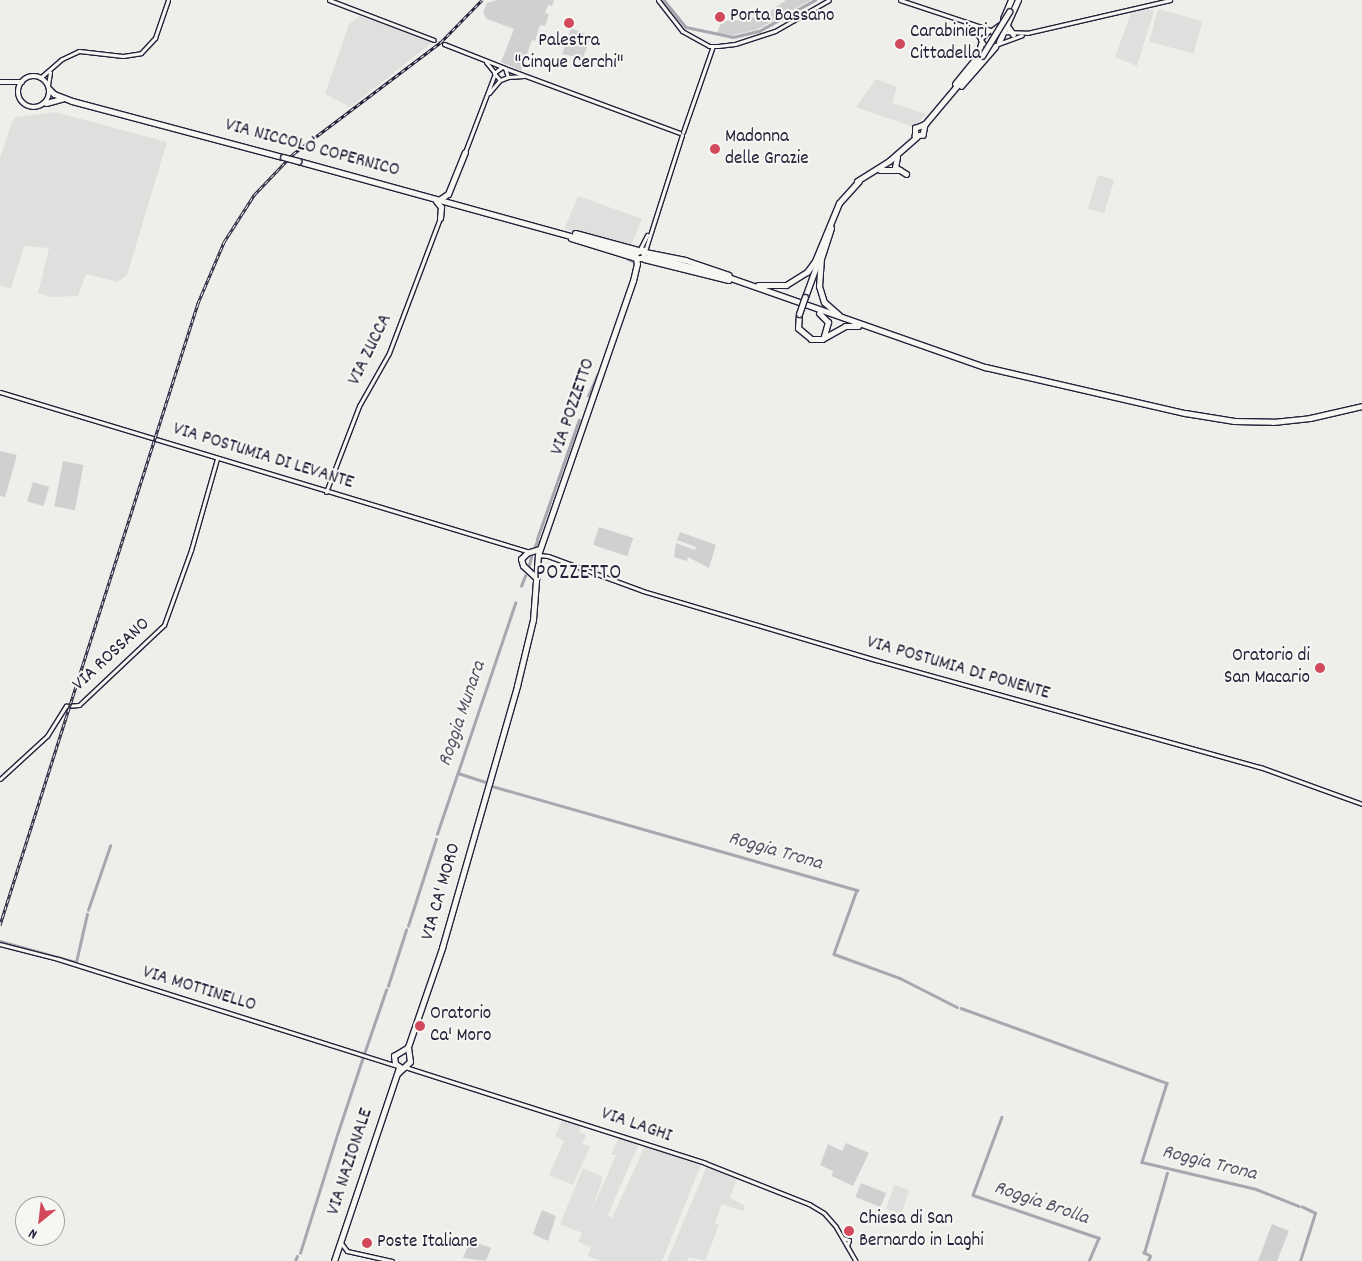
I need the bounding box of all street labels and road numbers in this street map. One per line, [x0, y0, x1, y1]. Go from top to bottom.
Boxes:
street label: VIA NICCOLÒ COPERNICO [222, 115, 402, 183]
street label: VIA ZUCCA [344, 311, 398, 389]
street label: VIA POZZETTO [547, 356, 601, 458]
street label: VIA POSTUMIA DI LEVANTE [170, 419, 356, 495]
street label: VIA ROSSANO [69, 613, 155, 697]
street label: VIA POSTUMIA DI PONENTE [864, 632, 1052, 706]
street label: VIA CA' MORO [417, 841, 467, 943]
street label: VIA MOTTINELLO [140, 962, 258, 1018]
street label: VIA LAGHI [598, 1103, 674, 1149]
street label: VIA NAZIONALE [323, 1106, 379, 1218]

